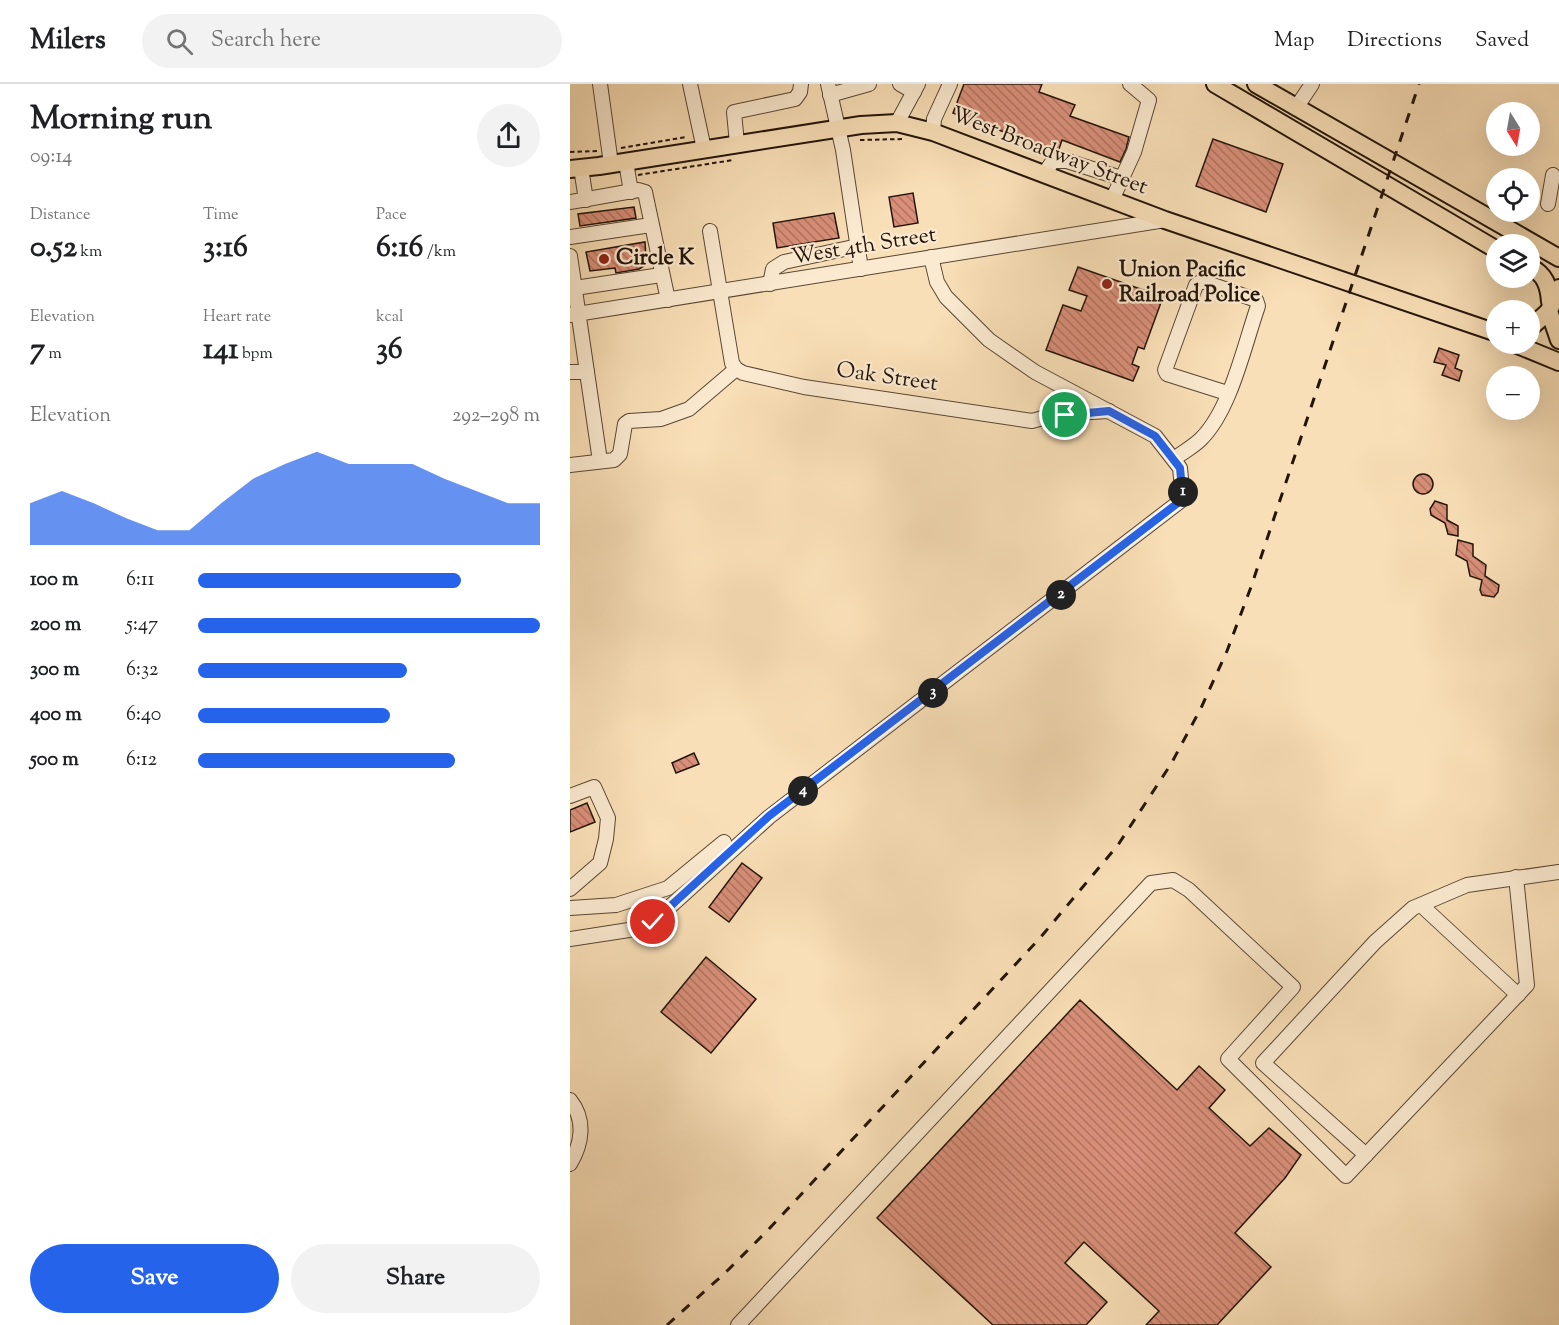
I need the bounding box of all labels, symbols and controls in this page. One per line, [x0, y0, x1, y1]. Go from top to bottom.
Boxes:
search box [142, 14, 562, 68]
text: Milers [30, 21, 106, 61]
icon: search [163, 25, 196, 58]
text: Search here [211, 25, 321, 57]
text: Map [1274, 26, 1314, 56]
text: Directions [1347, 26, 1442, 56]
text: Saved [1475, 26, 1529, 56]
text: Morning run [30, 96, 212, 144]
street label: West Broadway Street [946, 100, 1152, 204]
north arrow [1486, 102, 1540, 156]
map controls [1486, 102, 1540, 420]
button: share [477, 104, 540, 167]
text: 09:14 [30, 143, 72, 172]
button: locate [1486, 168, 1540, 222]
text: Distance [30, 204, 90, 227]
text: Time [203, 204, 239, 227]
text: Pace [376, 204, 407, 227]
street label: West 4th Street [789, 220, 939, 274]
text: 0.52 [30, 227, 77, 270]
text: 3:16 [203, 227, 248, 270]
text: 6:16 [376, 227, 424, 270]
button: layers [1486, 234, 1540, 288]
text: km [77, 241, 102, 264]
text: /km [424, 241, 456, 264]
place label: Circle K [616, 243, 695, 275]
marker: Circle K [597, 252, 611, 266]
place label: Union Pacific Railroad Police [1119, 255, 1260, 312]
marker: Union Pacific Railroad Police [1100, 277, 1114, 291]
button: + [1486, 300, 1540, 354]
text: Elevation [30, 306, 95, 329]
text: Heart rate [203, 306, 271, 329]
text: kcal [376, 306, 404, 329]
text: 7 [30, 329, 45, 372]
text: 141 [203, 329, 239, 372]
text: 36 [376, 329, 403, 372]
text: m [45, 343, 62, 366]
text: bpm [239, 343, 273, 366]
street label: Oak Street [834, 355, 940, 401]
button: − [1486, 366, 1540, 420]
pin [1039, 389, 1090, 440]
icon: arrive [1048, 398, 1081, 431]
text: Elevation [30, 402, 111, 431]
text: 292–298 m [452, 402, 540, 431]
pin: 1 [1168, 477, 1198, 507]
text: 1 [1180, 480, 1186, 503]
text: 100 m [30, 566, 79, 595]
text: 6:11 [126, 566, 155, 595]
pin: 2 [1046, 580, 1076, 610]
text: 2 [1057, 583, 1065, 606]
text: 200 m [30, 611, 81, 640]
text: 5:47 [126, 611, 158, 640]
text: 300 m [30, 656, 80, 685]
text: 6:32 [126, 656, 158, 685]
pin: 3 [918, 678, 948, 708]
text: 3 [930, 681, 936, 704]
text: 400 m [30, 701, 82, 730]
text: 6:40 [126, 701, 161, 730]
text: 500 m [30, 746, 79, 775]
text: 6:12 [126, 746, 157, 775]
pin: 4 [788, 776, 818, 806]
text: 4 [799, 779, 807, 802]
pin [627, 896, 678, 947]
icon: check [636, 905, 669, 938]
button: Save [30, 1244, 279, 1313]
button: Share [291, 1244, 540, 1313]

